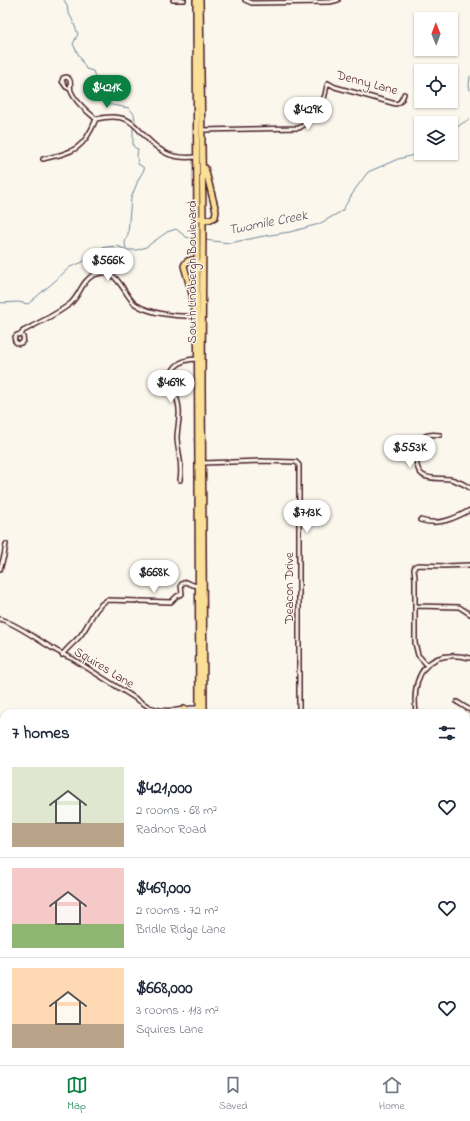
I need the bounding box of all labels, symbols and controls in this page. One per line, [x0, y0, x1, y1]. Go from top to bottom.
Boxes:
north arrow [414, 12, 458, 56]
map controls [414, 12, 458, 160]
button: locate [414, 64, 458, 108]
street label: Denny Lane [333, 65, 400, 101]
pin: $421K [79, 75, 135, 109]
text: $421K [92, 78, 122, 97]
pin: $429K [280, 97, 336, 131]
text: $429K [293, 100, 323, 119]
button: layers [414, 116, 458, 160]
street label: South Lindbergh Boulevard [183, 200, 203, 343]
water label: Twomile Creek [227, 205, 310, 241]
pin: $566K [80, 248, 136, 282]
text: $566K [91, 251, 125, 270]
pin: $469K [143, 370, 199, 404]
text: $469K [156, 373, 186, 392]
pin: $553K [382, 435, 438, 469]
text: $553K [393, 438, 427, 457]
pin: $713K [279, 500, 335, 534]
text: $713K [292, 503, 322, 522]
street label: Deacon Drive [280, 552, 299, 625]
pin: $668K [126, 560, 182, 594]
text: $668K [139, 563, 169, 582]
street label: Squires Lane [70, 643, 138, 694]
text: 7 homes [12, 721, 70, 746]
icon: filters [436, 722, 458, 744]
text: $421,000 [136, 776, 192, 801]
icon: home [44, 783, 92, 831]
icon: heart [436, 796, 458, 818]
text: 2 rooms · 68 m² [136, 801, 217, 820]
text: Radnor Road [136, 820, 206, 839]
text: $469,000 [136, 876, 191, 901]
icon: home [44, 884, 92, 932]
icon: heart [436, 897, 458, 919]
text: 2 rooms · 72 m² [136, 901, 218, 920]
text: Bridle Ridge Lane [136, 920, 226, 939]
text: $668,000 [136, 976, 193, 1001]
icon: home [44, 984, 92, 1032]
icon: heart [436, 997, 458, 1019]
text: 3 rooms · 113 m² [136, 1001, 219, 1020]
text: Squires Lane [136, 1020, 203, 1039]
tab: Map [66, 1074, 88, 1114]
tab: Saved [219, 1074, 248, 1114]
tab: Home [379, 1074, 404, 1114]

